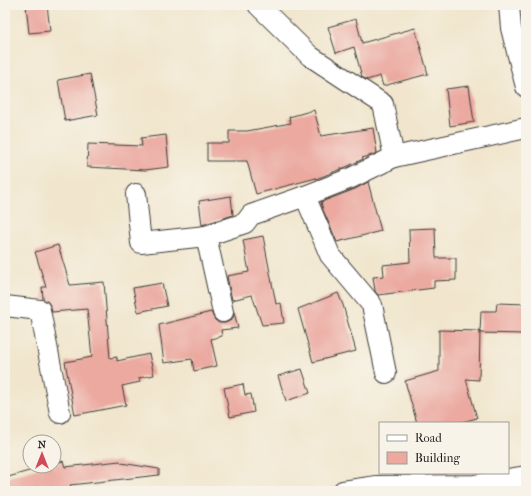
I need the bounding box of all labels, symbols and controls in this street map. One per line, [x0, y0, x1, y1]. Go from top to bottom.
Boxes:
legend [379, 422, 509, 474]
text: Road [415, 431, 442, 445]
north arrow [22, 434, 62, 474]
text: N [38, 438, 47, 451]
text: Building [415, 451, 460, 465]

